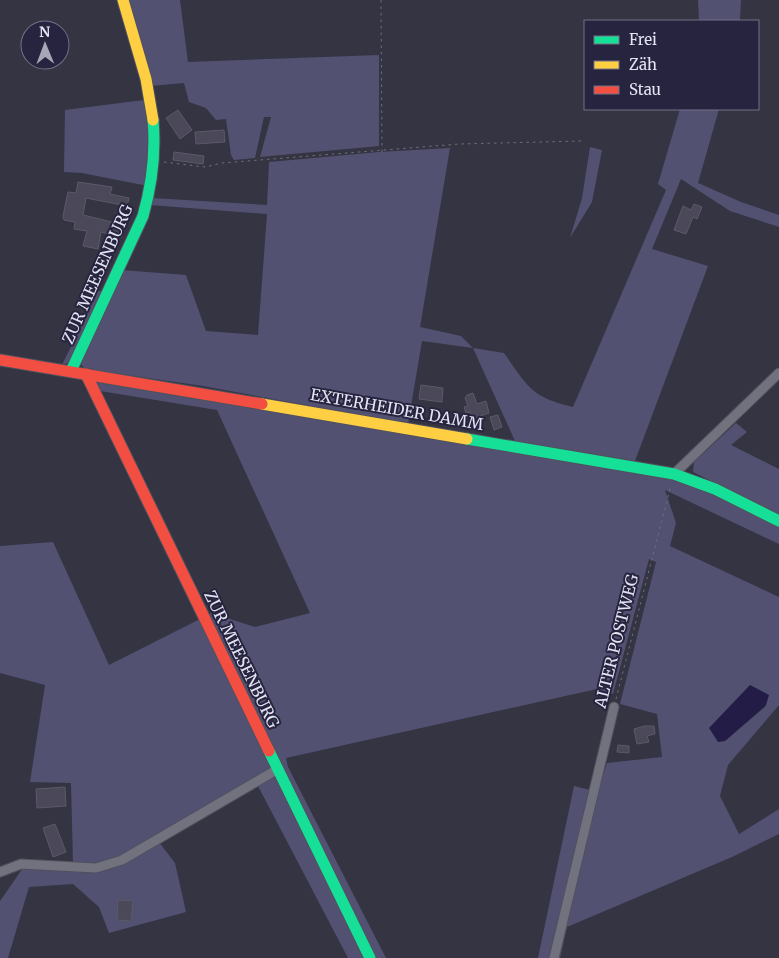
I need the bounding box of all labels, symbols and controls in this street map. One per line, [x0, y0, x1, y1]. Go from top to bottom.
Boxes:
north arrow [20, 20, 70, 70]
legend [584, 20, 759, 110]
text: N [39, 23, 50, 41]
text: Frei [629, 30, 657, 49]
text: Zäh [629, 55, 657, 74]
text: Stau [629, 80, 661, 99]
street label: ZUR MEESENBURG [57, 201, 137, 347]
street label: EXTERHEIDER DAMM [309, 384, 485, 434]
street label: ALTER POSTWEG [589, 572, 642, 711]
street label: ZUR MEESENBURG [200, 587, 284, 731]

